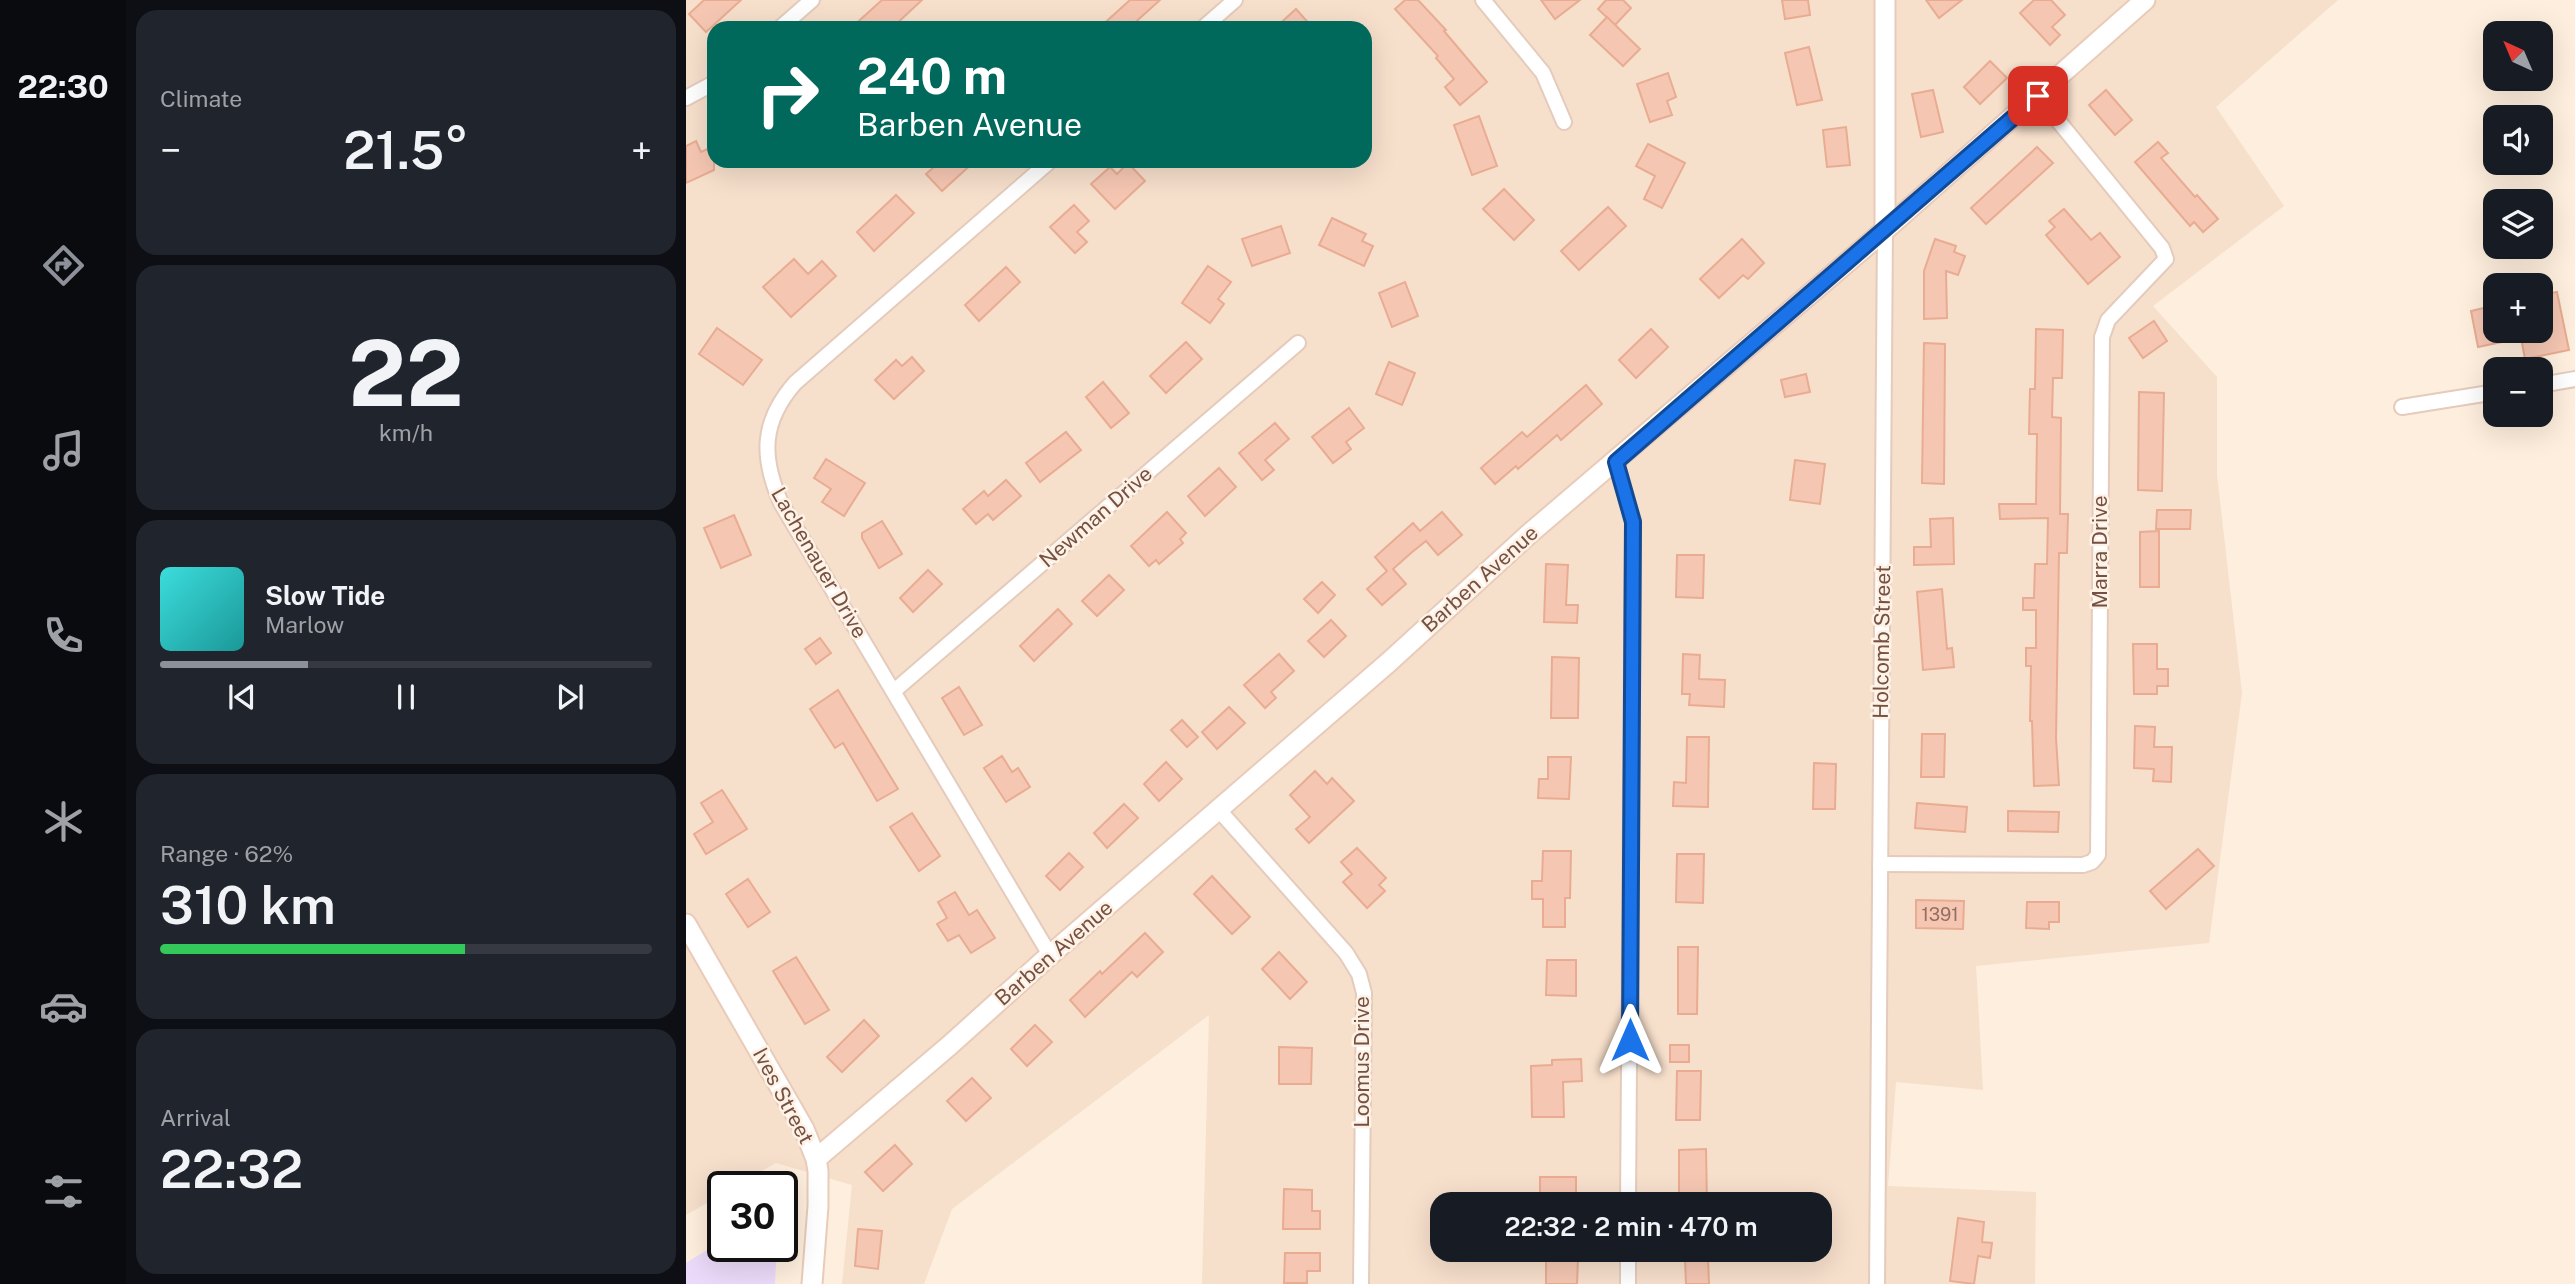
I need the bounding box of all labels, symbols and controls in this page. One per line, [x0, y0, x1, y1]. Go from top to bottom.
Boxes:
north arrow [2483, 21, 2553, 91]
map controls [2483, 21, 2553, 427]
text: 240 m [857, 47, 1007, 105]
icon: right [742, 49, 833, 140]
pin [2008, 66, 2068, 126]
text: 22:30 [17, 68, 109, 105]
icon: arrive [2019, 77, 2057, 115]
text: Climate [160, 85, 242, 112]
button: sound [2483, 105, 2553, 175]
text: Barben Avenue [857, 106, 1082, 143]
text: 21.5° [343, 120, 469, 181]
text: − [160, 128, 181, 173]
text: + [631, 128, 652, 173]
button: layers [2483, 189, 2553, 259]
icon: directions [39, 241, 88, 290]
button: + [2483, 273, 2553, 343]
text: 22 [348, 320, 464, 426]
button: − [2483, 357, 2553, 427]
text: km/h [379, 419, 433, 446]
icon: music [39, 426, 88, 475]
street label: Newman Drive [1034, 461, 1157, 572]
street label: Lachenauer Drive [766, 483, 873, 643]
street label: Marra Drive [2087, 495, 2112, 609]
street label: Barben Avenue [1416, 520, 1543, 637]
street label: Holcomb Street [1868, 565, 1895, 719]
text: Slow Tide [265, 580, 385, 611]
icon: phone [39, 611, 88, 660]
text: Marlow [265, 611, 344, 638]
icon: previous [223, 678, 261, 716]
icon: pause [387, 678, 425, 716]
icon: next [551, 678, 589, 716]
icon: climate [39, 797, 88, 846]
text: Range · 62% [160, 840, 293, 867]
text: 310 km [160, 875, 336, 936]
street label: Barben Avenue [990, 895, 1118, 1011]
house number: 1391 [1921, 904, 1959, 925]
icon: car [39, 982, 88, 1031]
street label: Loomus Drive [1349, 996, 1374, 1128]
position arrow [1593, 1003, 1667, 1077]
street label: Ives Street [748, 1043, 819, 1148]
text: Arrival [160, 1104, 231, 1131]
text: 22:32 [160, 1139, 303, 1200]
icon: filters [39, 1167, 88, 1216]
speed limit sign: 30 [707, 1171, 798, 1262]
text: 22:32 · 2 min · 470 m [1504, 1211, 1758, 1242]

